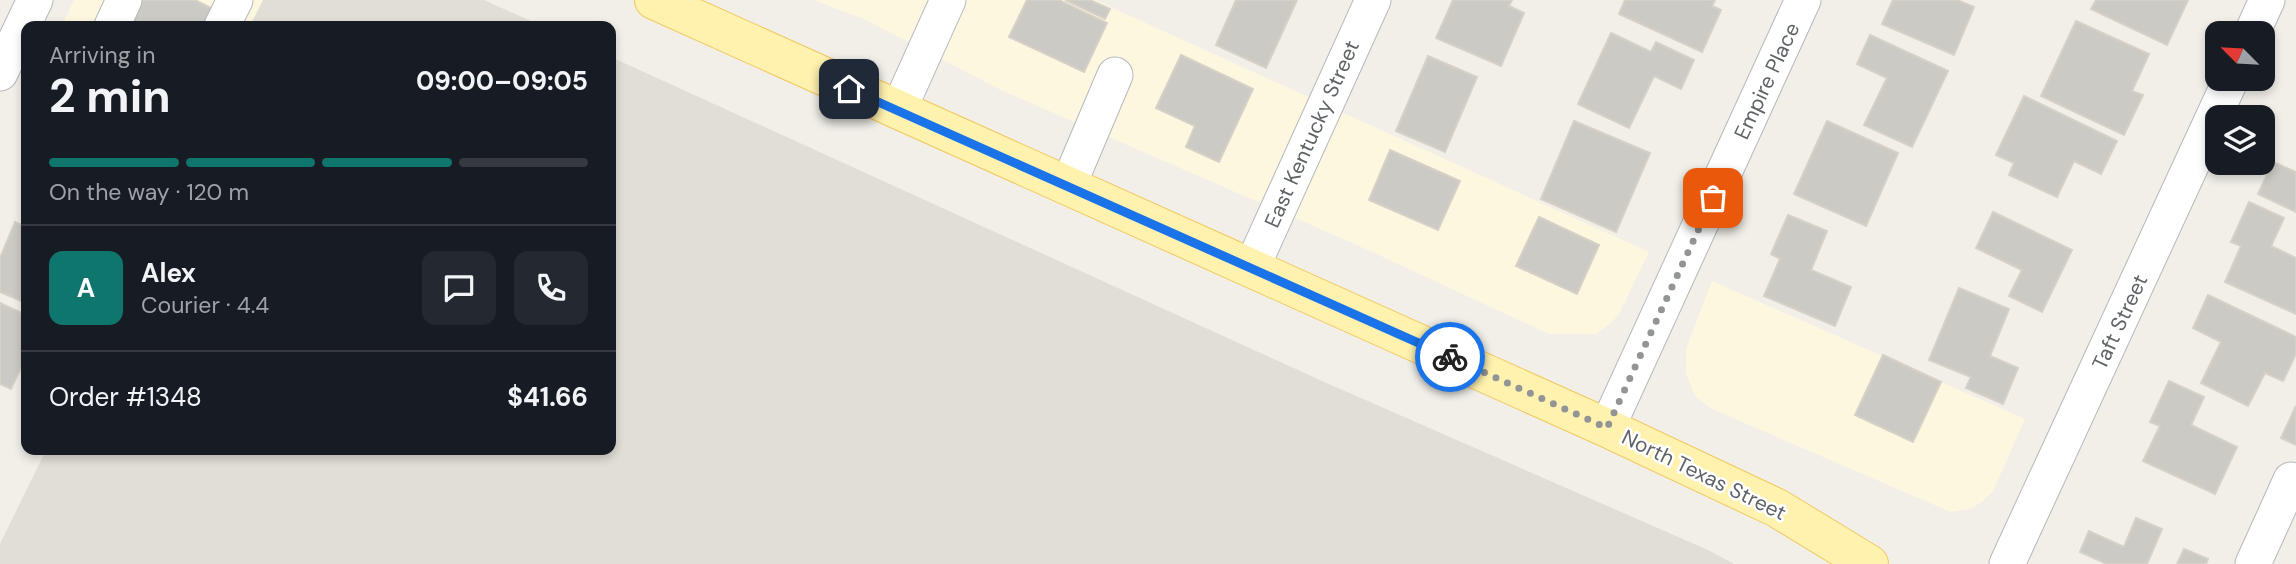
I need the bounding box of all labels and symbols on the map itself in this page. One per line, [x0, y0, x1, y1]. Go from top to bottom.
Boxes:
street label: Empire Place [1728, 18, 1806, 144]
north arrow [2205, 21, 2275, 91]
street label: East Kentucky Street [1258, 36, 1366, 232]
pin [819, 59, 879, 119]
pin [1683, 168, 1743, 228]
street label: Taft Street [2086, 270, 2154, 374]
courier [1415, 322, 1485, 392]
street label: North Texas Street [1617, 423, 1791, 527]

